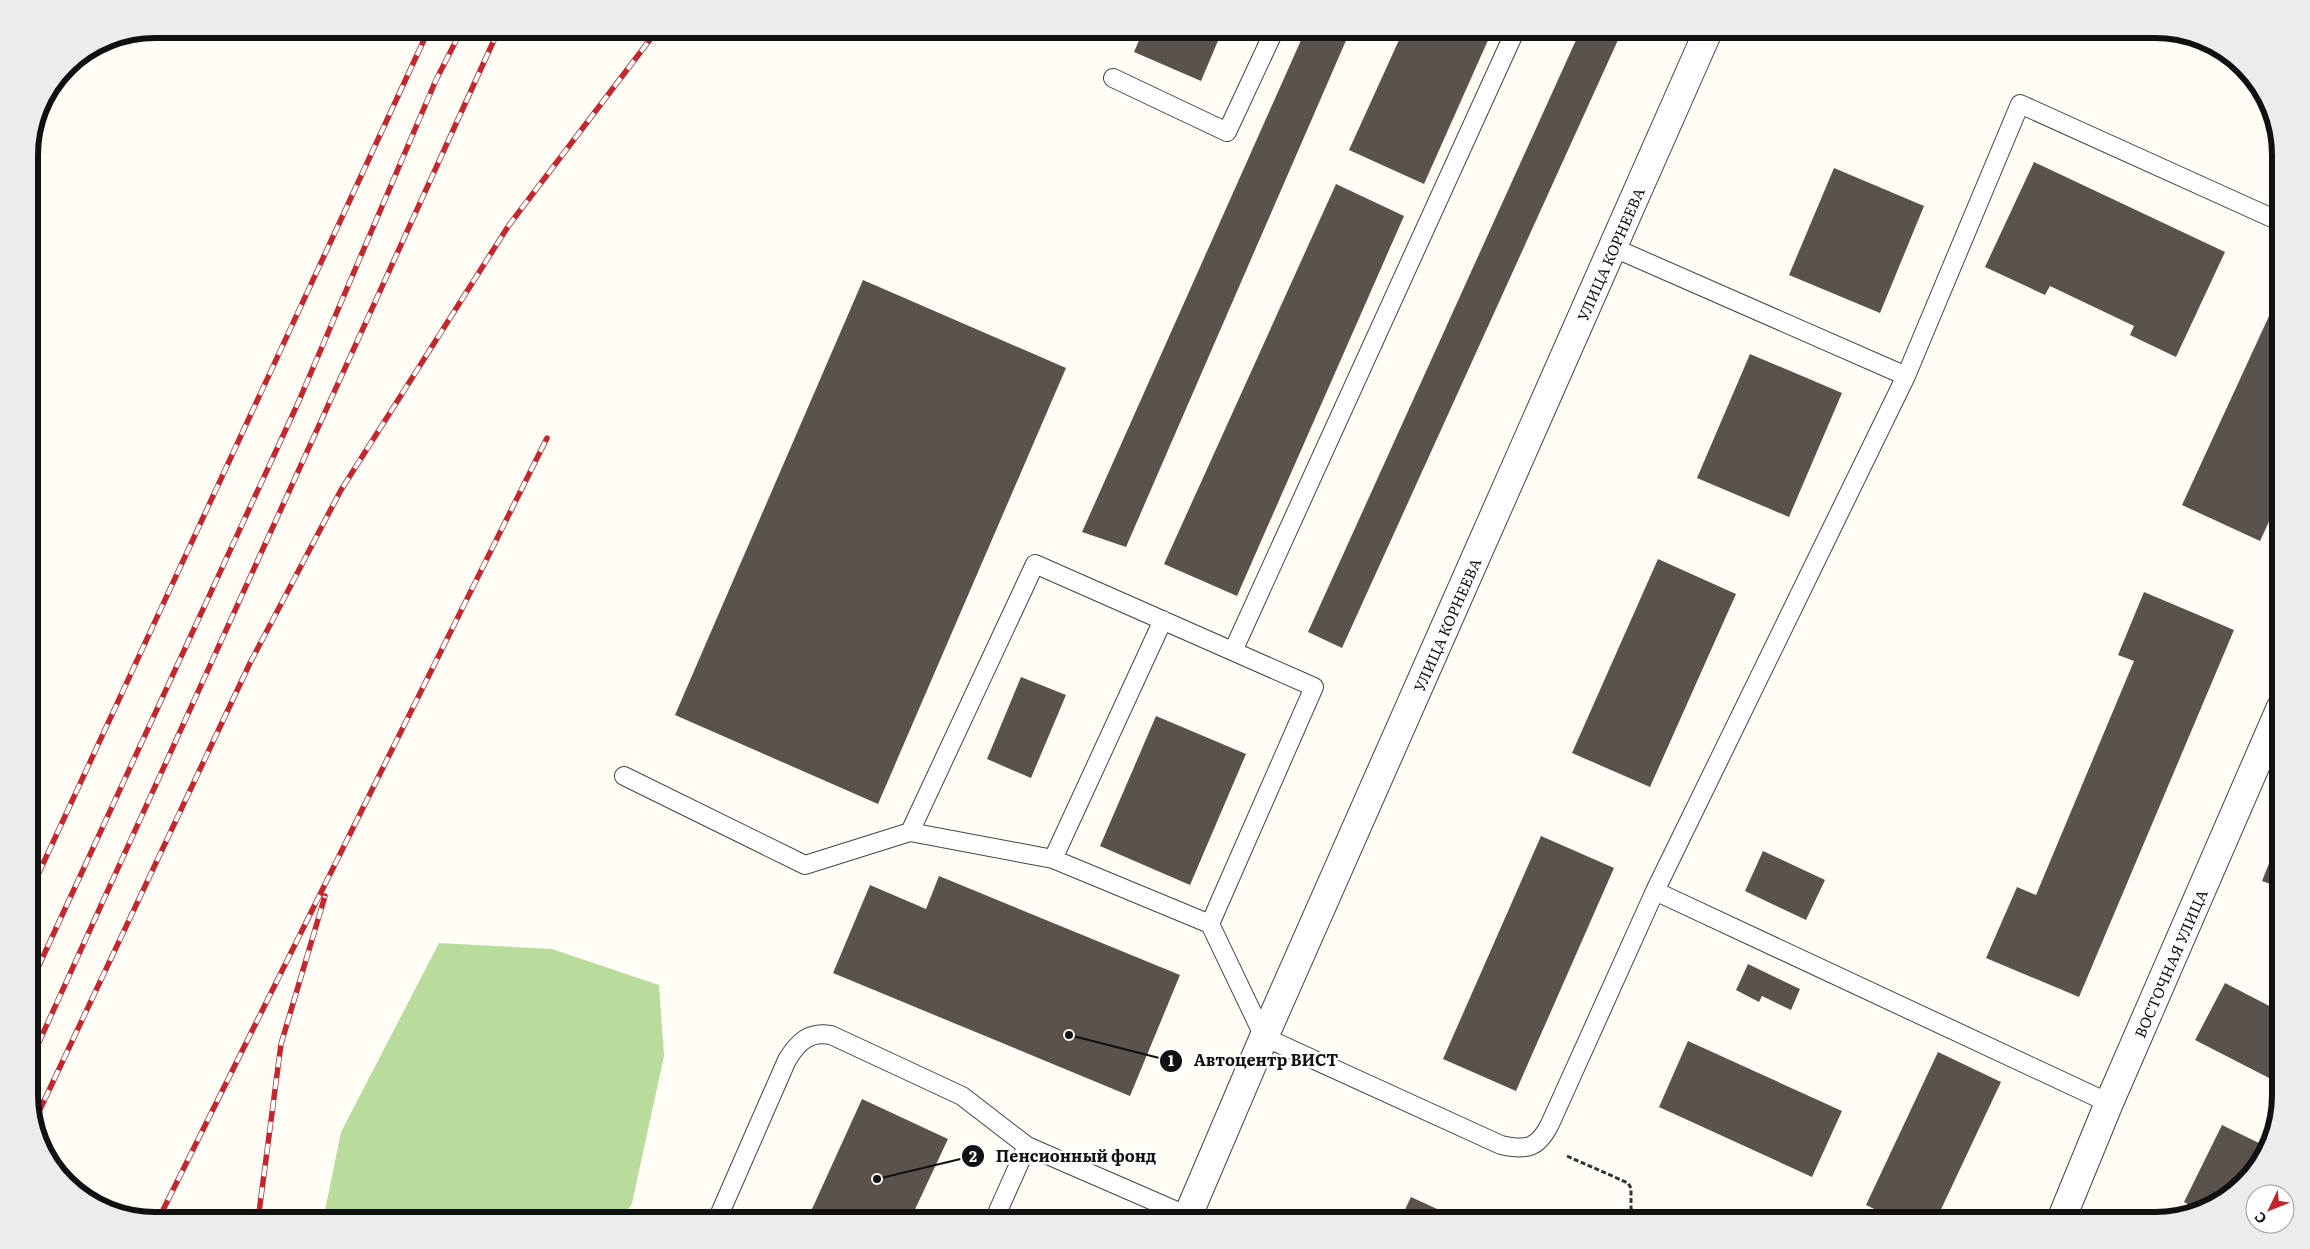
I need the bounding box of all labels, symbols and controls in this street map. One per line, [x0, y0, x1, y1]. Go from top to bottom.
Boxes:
street label: УЛИЦА КОРНЕЕВА [1570, 183, 1649, 324]
street label: УЛИЦА КОРНЕЕВА [1407, 554, 1486, 695]
street label: ВОСТОЧНАЯ УЛИЦА [2127, 885, 2212, 1041]
callout: Автоцентр ВИСТ [1159, 1045, 1348, 1076]
text: Автоцентр ВИСТ [1194, 1047, 1338, 1071]
text: 1 [1168, 1048, 1174, 1071]
callout: Пенсионный фонд [961, 1141, 1166, 1172]
text: Пенсионный фонд [996, 1143, 1156, 1167]
text: 2 [969, 1144, 977, 1167]
north arrow [2245, 1184, 2295, 1234]
text: С [2249, 1208, 2270, 1229]

